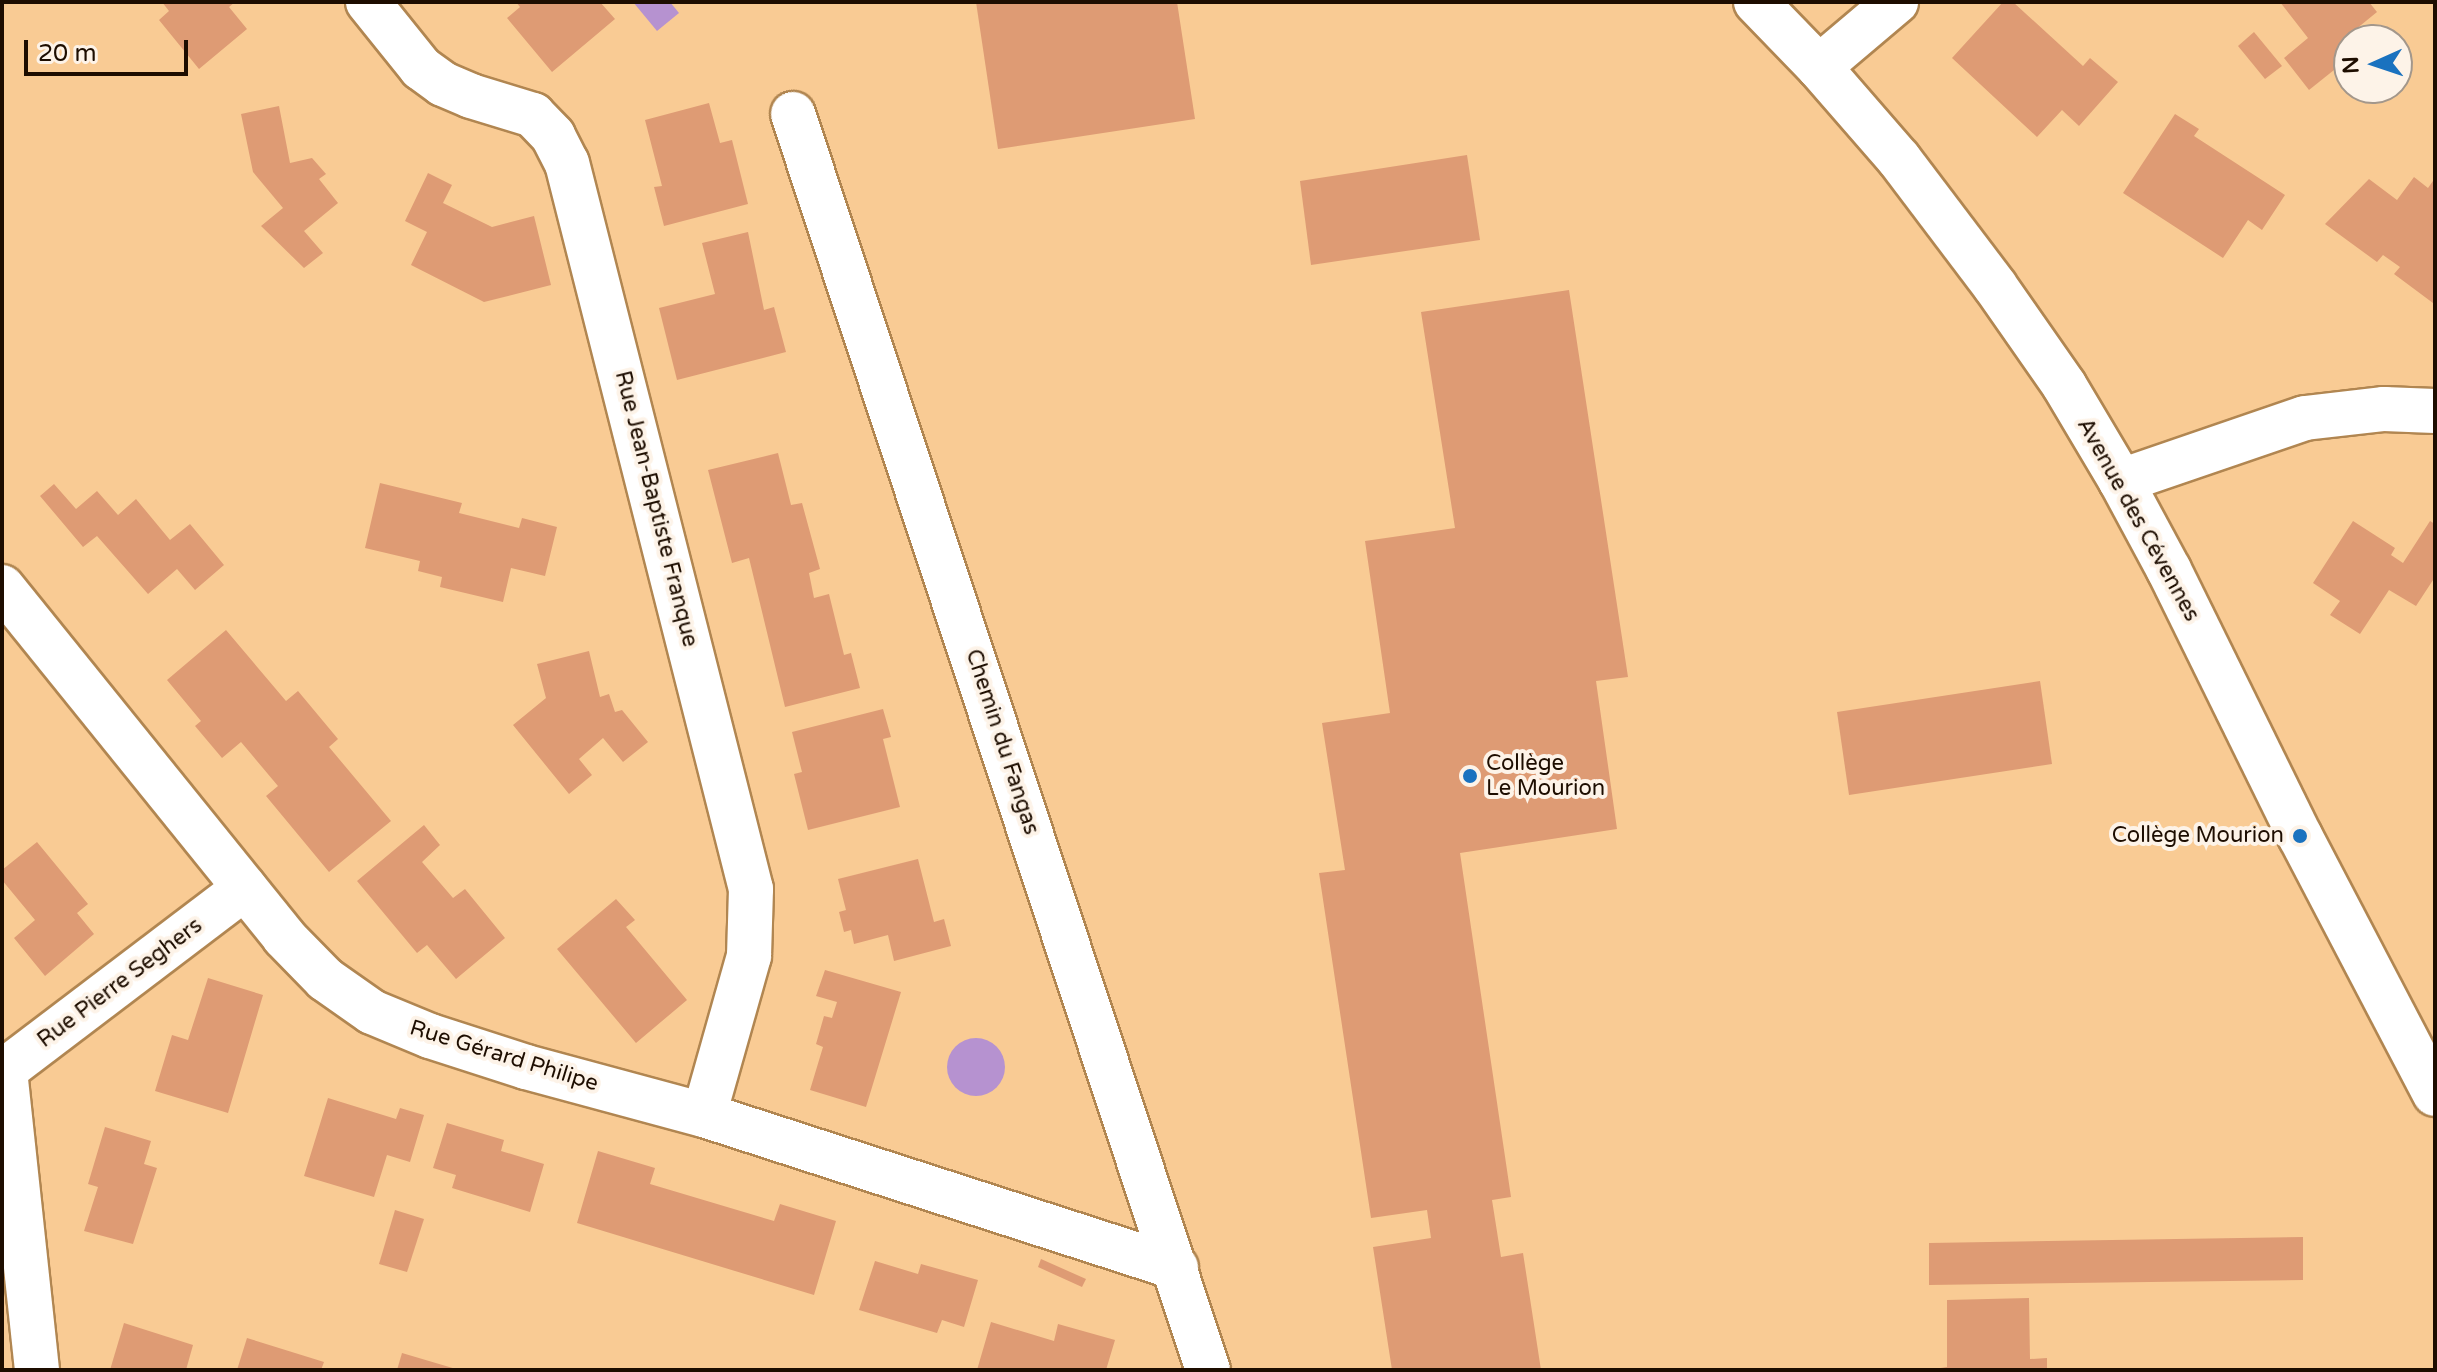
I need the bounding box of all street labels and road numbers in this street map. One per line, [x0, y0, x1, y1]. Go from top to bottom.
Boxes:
street label: Rue Jean-Baptiste Franque [609, 368, 703, 650]
street label: Avenue des Cévennes [2071, 414, 2205, 626]
street label: Chemin du Fangas [960, 646, 1044, 838]
street label: Rue Pierre Seghers [33, 913, 207, 1053]
street label: Rue Gérard Philipe [407, 1015, 601, 1097]

